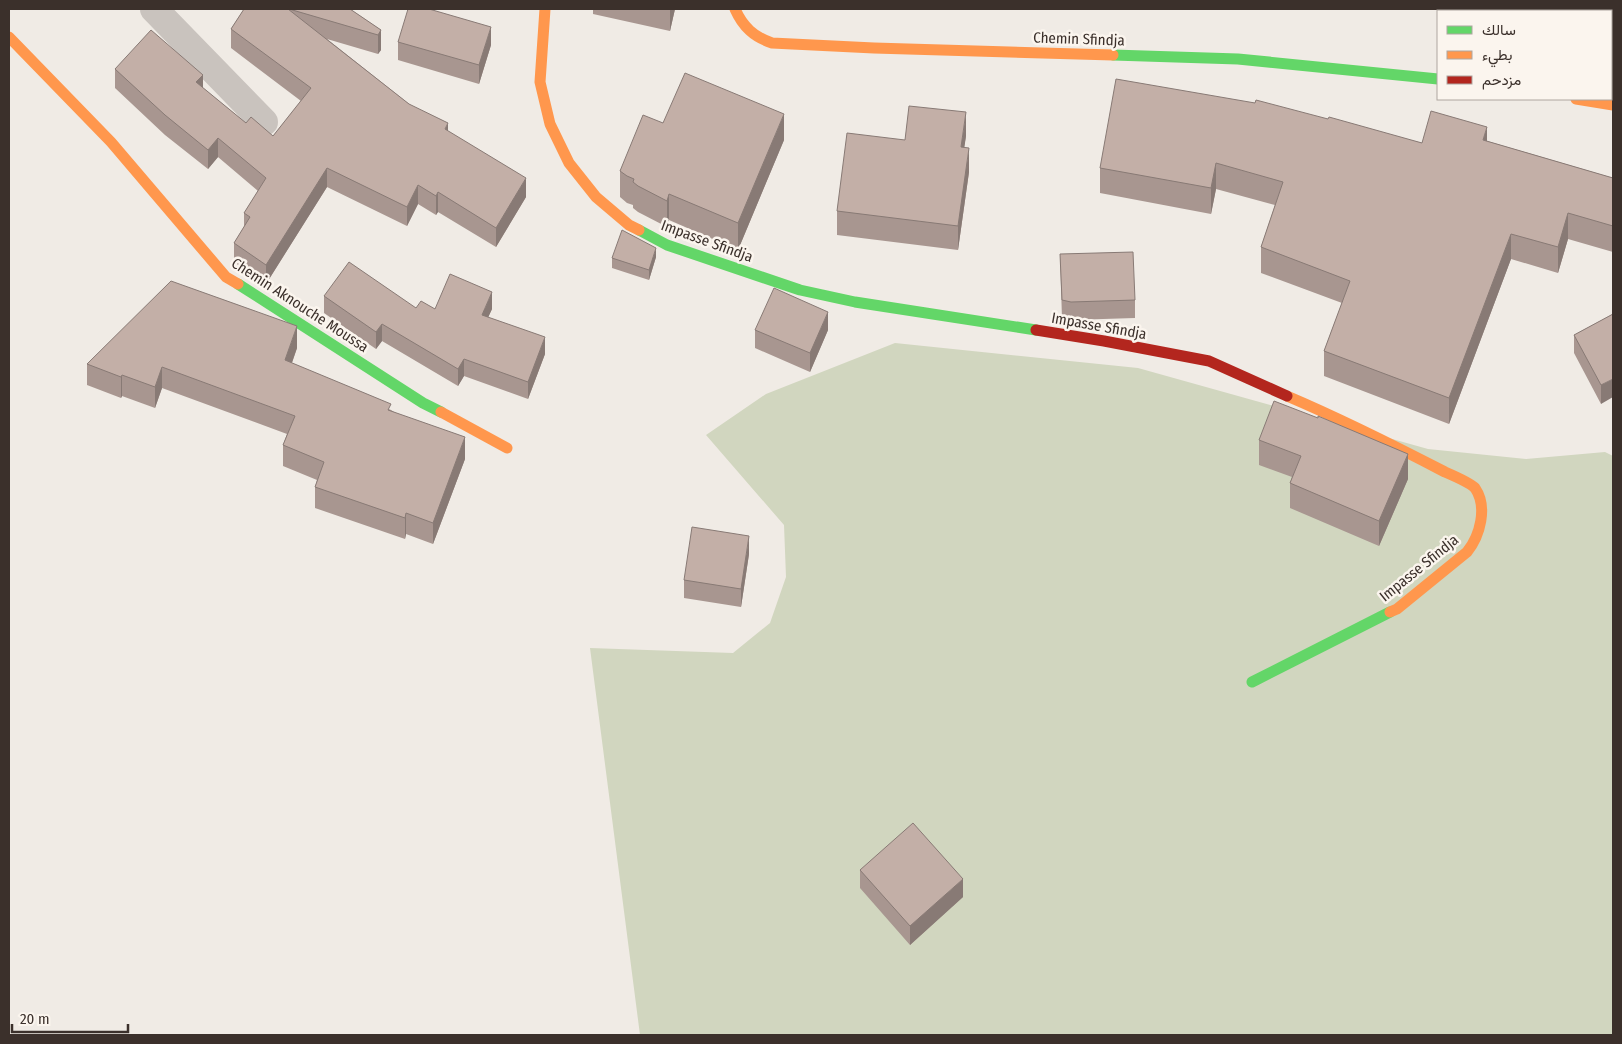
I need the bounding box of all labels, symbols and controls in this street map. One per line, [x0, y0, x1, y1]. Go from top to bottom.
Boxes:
legend [1437, 10, 1612, 100]
text: سالك [1482, 21, 1516, 39]
street label: Chemin Sfindja [1033, 28, 1125, 50]
text: بطيء [1482, 46, 1512, 68]
text: مزدحم [1482, 71, 1521, 90]
street label: Impasse Sfindja [659, 216, 755, 266]
street label: Chemin Aknouche Moussa [228, 254, 372, 356]
street label: Impasse Sfindja [1050, 309, 1148, 343]
street label: Impasse Sfindja [1376, 531, 1462, 605]
scale bar [12, 1002, 129, 1034]
text: 20 m [20, 1010, 50, 1028]

